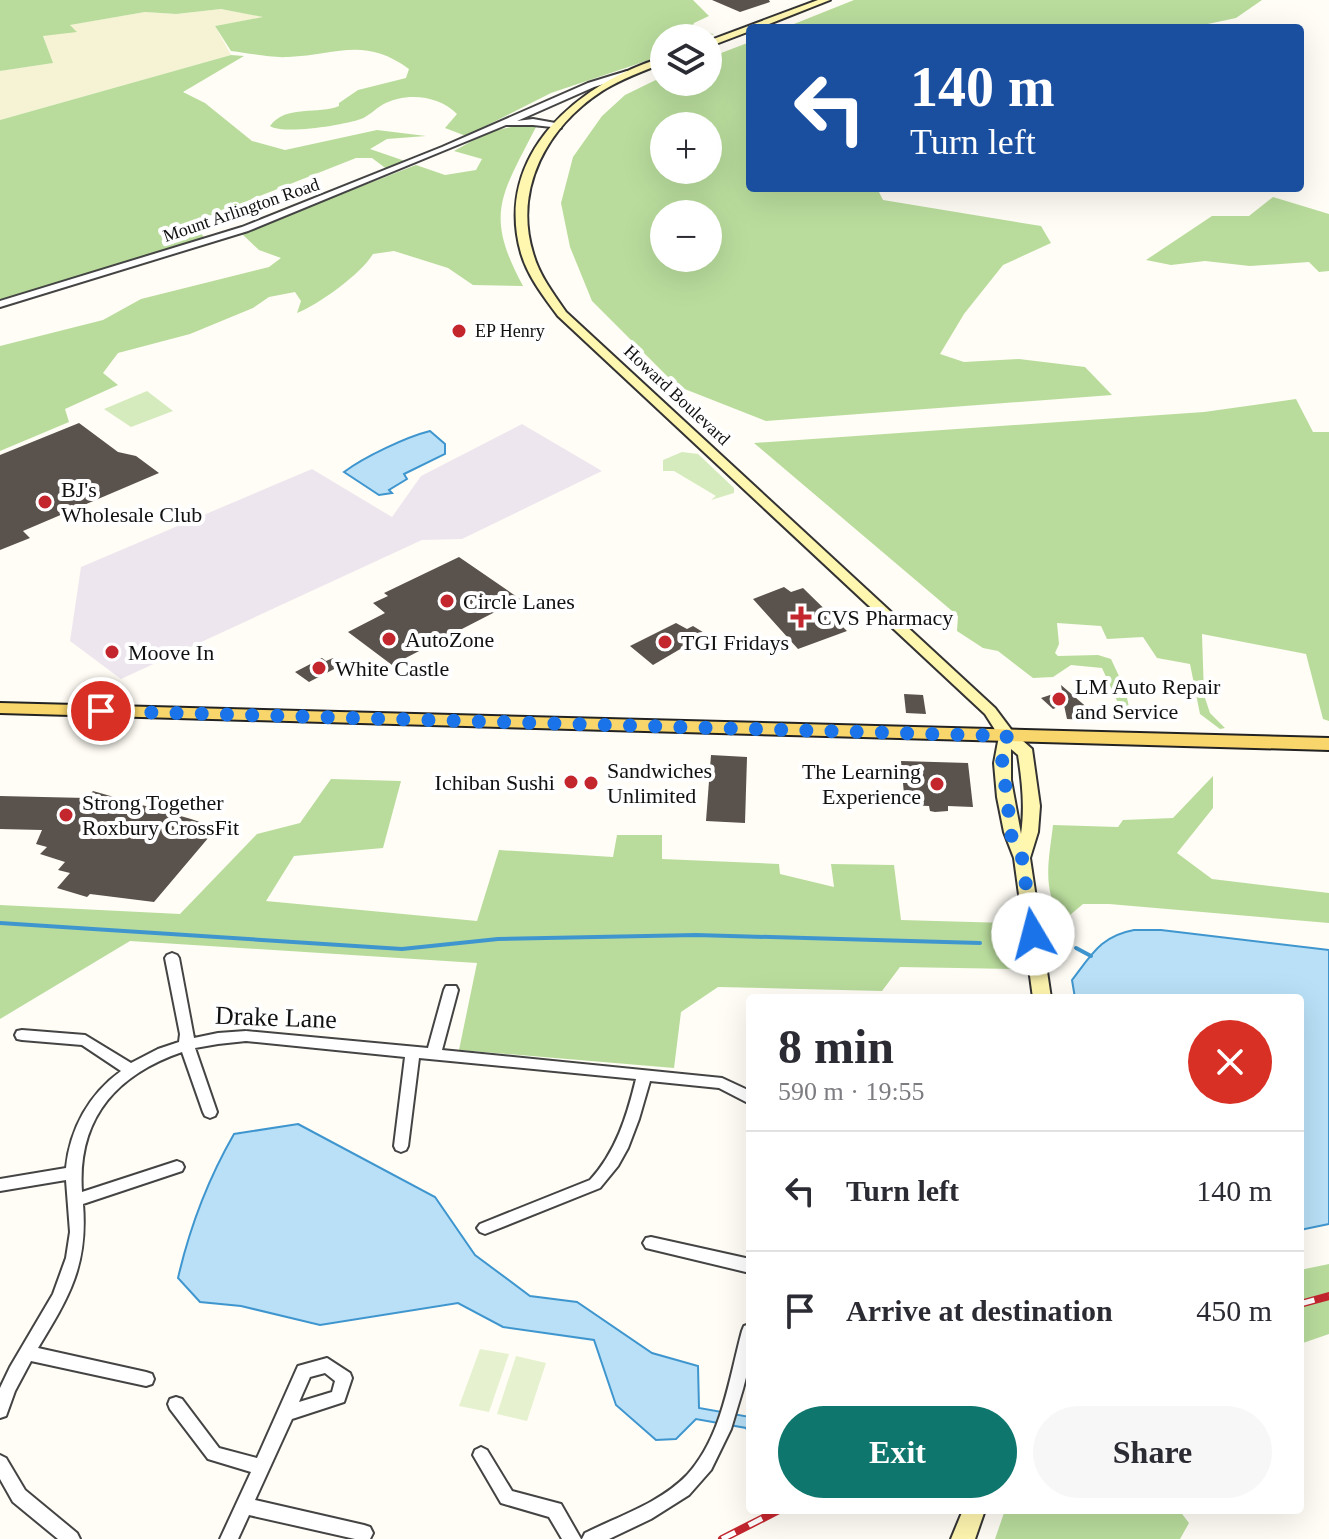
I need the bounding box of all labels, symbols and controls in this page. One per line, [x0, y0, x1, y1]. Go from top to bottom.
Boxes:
map controls [650, 24, 722, 272]
button: layers [650, 24, 722, 96]
icon: left [778, 56, 882, 160]
text: 140 m [910, 56, 1055, 118]
button: + [650, 112, 722, 184]
text: Turn left [910, 122, 1036, 162]
street label: Mount Arlington Road [160, 174, 322, 246]
button: − [650, 200, 722, 272]
place label: EP Henry [475, 321, 545, 341]
marker: EP Henry [450, 322, 468, 340]
street label: Howard Boulevard [620, 341, 734, 449]
place label: BJ's Wholesale Club [61, 477, 202, 527]
marker: BJ's Wholesale Club [36, 493, 54, 511]
place label: Circle Lanes [463, 589, 575, 614]
marker: Circle Lanes [438, 592, 456, 610]
place label: CVS Pharmacy [817, 605, 953, 630]
marker: CVS Pharmacy [792, 608, 810, 626]
place label: AutoZone [405, 627, 494, 652]
marker: AutoZone [380, 630, 398, 648]
place label: TGI Fridays [681, 630, 789, 655]
marker: TGI Fridays [656, 633, 674, 651]
place label: Moove In [128, 640, 214, 665]
marker: Moove In [103, 643, 121, 661]
place label: White Castle [335, 656, 449, 681]
marker: White Castle [310, 659, 328, 677]
place label: LM Auto Repair and Service [1075, 674, 1221, 724]
pin [67, 677, 135, 745]
icon: arrive [79, 689, 123, 733]
marker: LM Auto Repair and Service [1050, 690, 1068, 708]
place label: Sandwiches Unlimited [607, 758, 712, 808]
place label: The Learning Experience [802, 759, 921, 809]
place label: Ichiban Sushi [435, 770, 555, 795]
marker: Ichiban Sushi [562, 773, 580, 791]
marker: Sandwiches Unlimited [582, 774, 600, 792]
marker: The Learning Experience [928, 775, 946, 793]
place label: Strong Together Roxbury CrossFit [82, 790, 239, 840]
marker: Strong Together Roxbury CrossFit [57, 806, 75, 824]
position arrow [991, 892, 1075, 976]
street label: Drake Lane [215, 1001, 337, 1034]
text: 8 min [778, 1020, 894, 1073]
button: close [1188, 1020, 1272, 1104]
text: 590 m · 19:55 [778, 1077, 925, 1106]
icon: left [778, 1169, 822, 1213]
text: Turn left [846, 1174, 959, 1207]
text: 140 m [1196, 1174, 1272, 1207]
icon: arrive [778, 1289, 822, 1333]
text: Arrive at destination [846, 1294, 1113, 1327]
text: 450 m [1196, 1294, 1272, 1327]
button: Exit [778, 1406, 1017, 1498]
button: Share [1033, 1406, 1272, 1498]

